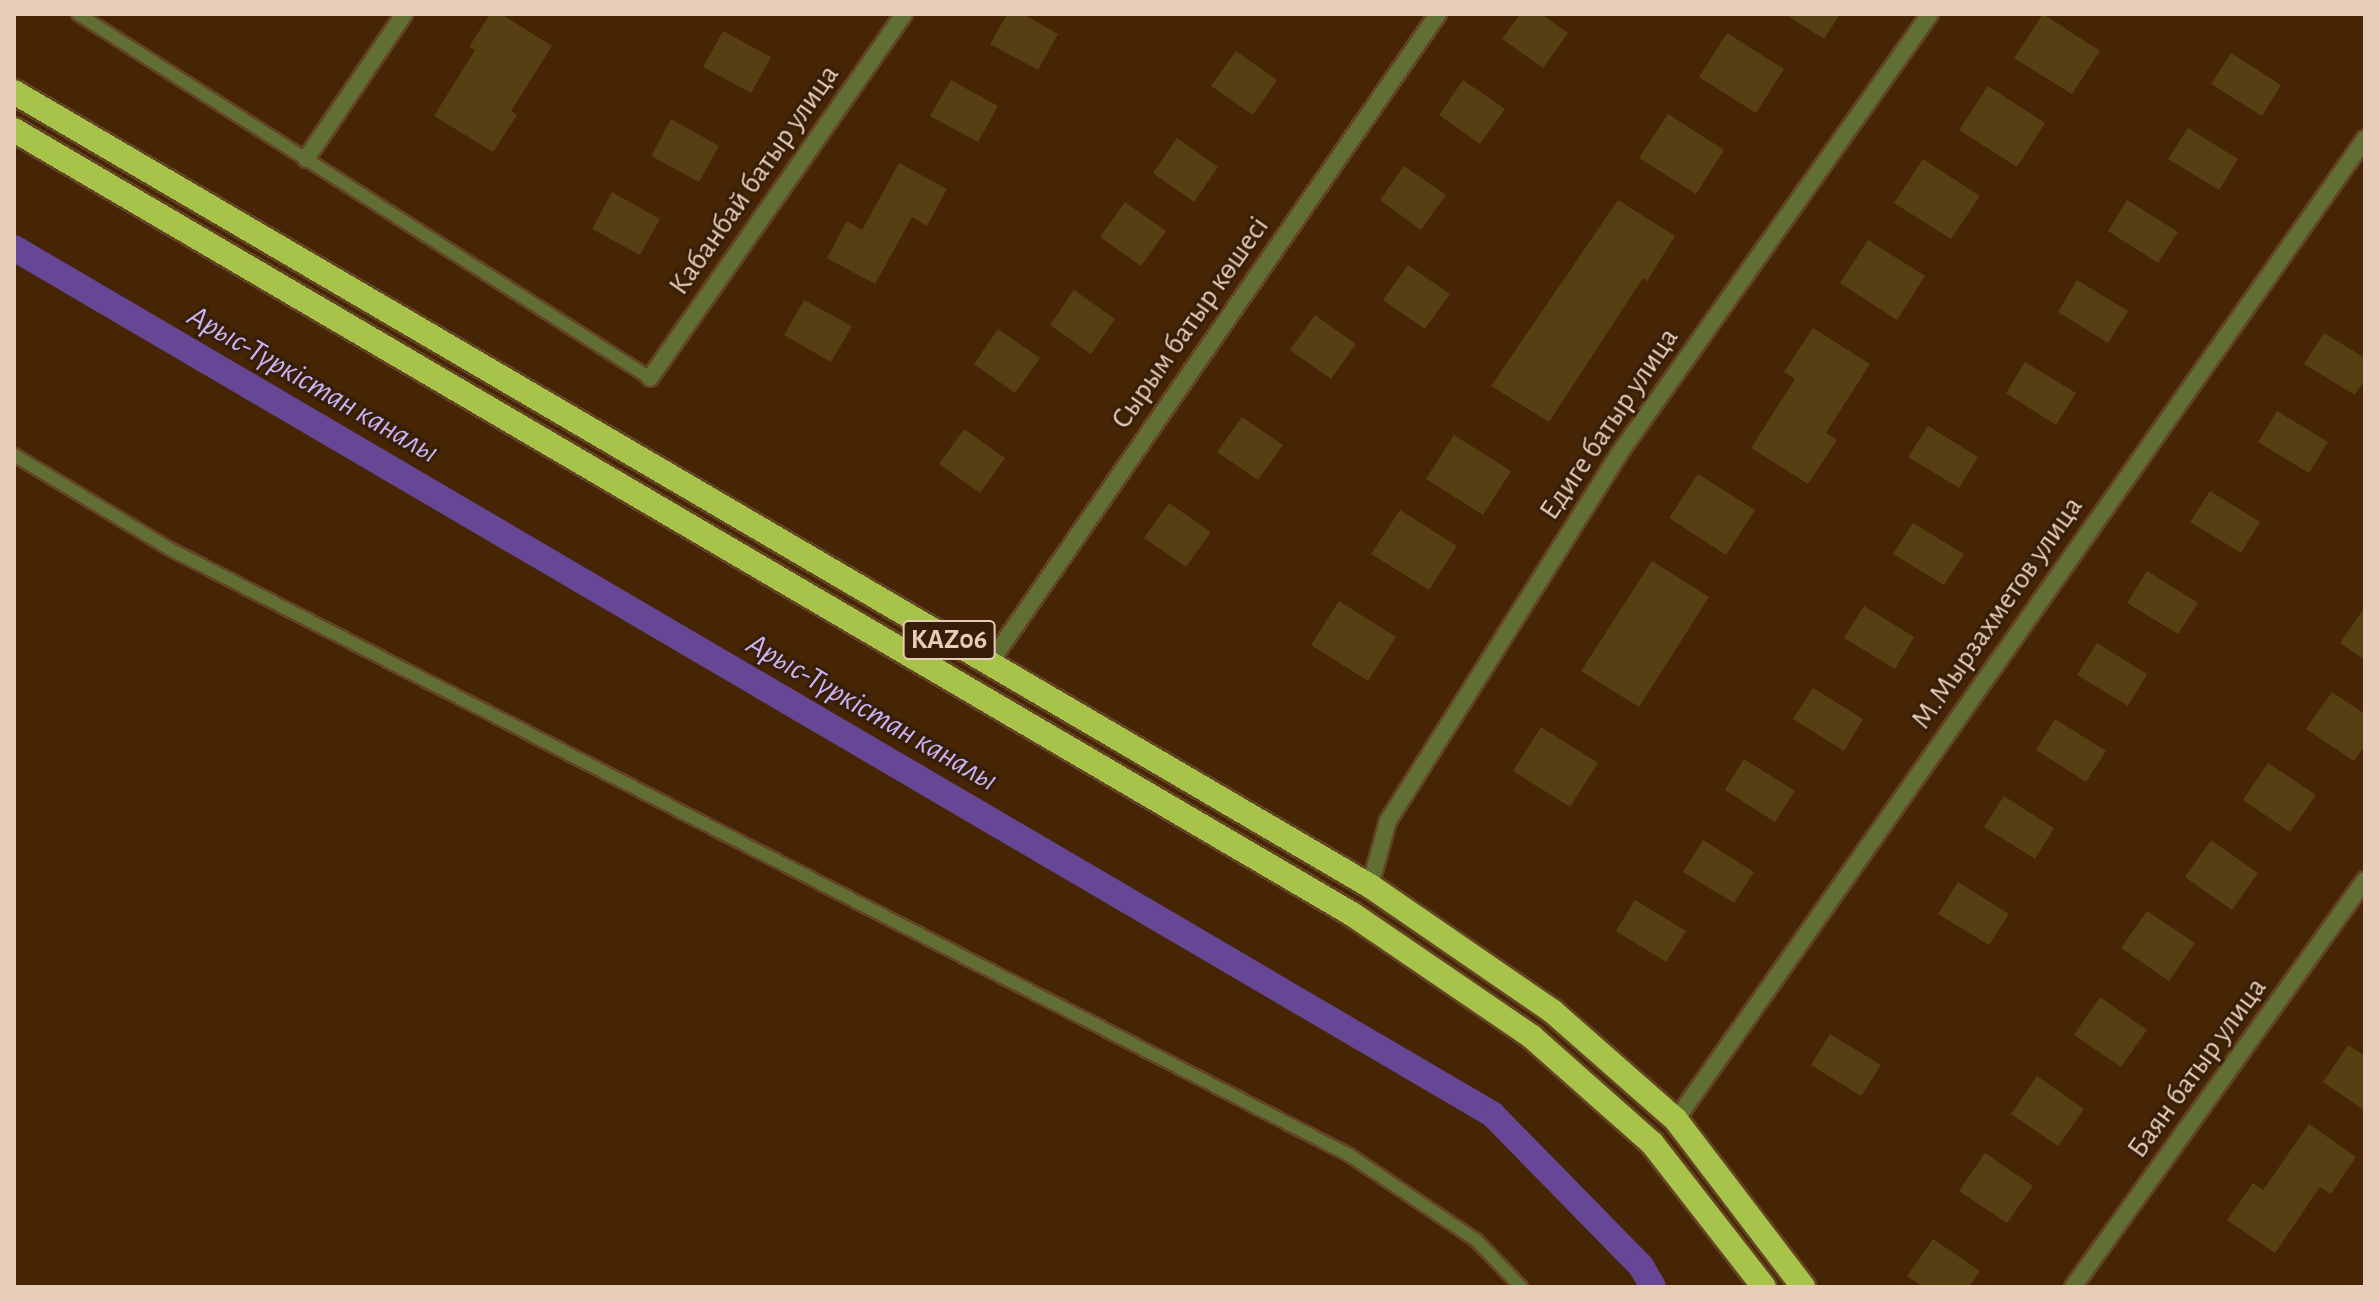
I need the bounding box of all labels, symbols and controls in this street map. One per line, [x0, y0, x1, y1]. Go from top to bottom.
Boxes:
street label: Кабанбай батыр улица [661, 58, 847, 302]
street label: Сырым батыр көшесі [1103, 210, 1277, 436]
water label: Арыс-Түркістан каналы [181, 296, 445, 472]
street label: Едиге батыр улица [1531, 321, 1687, 527]
street label: М.Мырзахметов улица [1903, 490, 2091, 736]
road number: KАZ06 [901, 616, 997, 664]
water label: Арыс-Түркістан каналы [740, 624, 1004, 800]
street label: Баян батыр улица [2119, 971, 2275, 1165]

